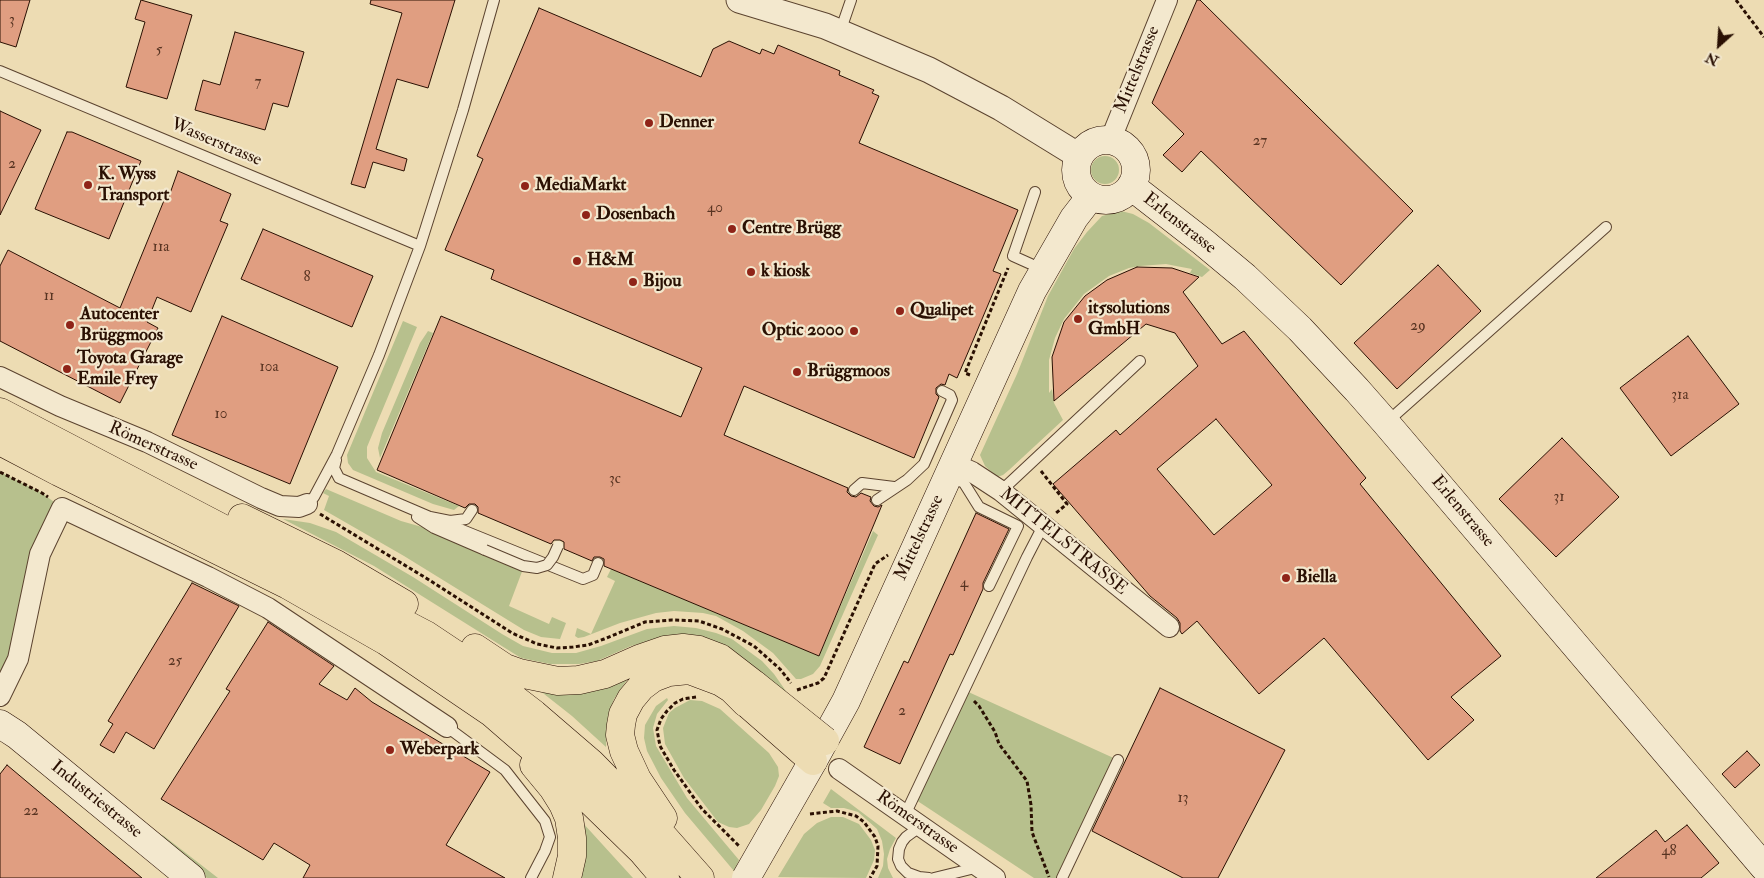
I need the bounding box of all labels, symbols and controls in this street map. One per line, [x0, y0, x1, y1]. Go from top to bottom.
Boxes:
house number: 3 [9, 12, 15, 30]
north arrow [1694, 20, 1744, 70]
street label: Mittelstrasse [1111, 23, 1165, 117]
house number: 5 [156, 42, 162, 60]
text: N [1703, 49, 1722, 69]
house number: 7 [255, 74, 261, 92]
place label: Denner [659, 112, 714, 134]
street label: Wasserstrasse [167, 114, 265, 172]
marker: Denner [643, 117, 655, 129]
house number: 27 [1253, 133, 1267, 151]
house number: 2 [8, 156, 16, 174]
place label: K. Wyss Transport [98, 164, 169, 206]
place label: MediaMarkt [535, 175, 626, 197]
marker: K. Wyss Transport [82, 179, 94, 191]
marker: MediaMarkt [519, 180, 531, 192]
street label: Erlenstrasse [1138, 189, 1220, 259]
house number: 40 [707, 200, 723, 218]
place label: Dosenbach [596, 204, 675, 226]
marker: Dosenbach [580, 209, 592, 221]
place label: Centre Brügg [742, 218, 841, 240]
marker: Centre Brügg [726, 223, 738, 235]
house number: 11a [153, 239, 169, 257]
place label: H&M [587, 250, 634, 272]
marker: H&M [571, 255, 583, 267]
place label: k kiosk [761, 261, 810, 283]
marker: k kiosk [745, 266, 757, 278]
house number: 8 [303, 269, 311, 287]
place label: Bijou [643, 271, 682, 293]
marker: Bijou [627, 276, 639, 288]
house number: 11 [44, 288, 54, 306]
place label: it5solutions GmbH [1088, 298, 1170, 340]
place label: Qualipet [910, 300, 974, 322]
place label: Autocenter Brüggmoos [80, 304, 163, 346]
marker: Qualipet [894, 305, 906, 317]
marker: it5solutions GmbH [1072, 313, 1084, 325]
house number: 29 [1410, 318, 1426, 336]
marker: Autocenter Brüggmoos [64, 319, 76, 331]
place label: Optic 2000 [762, 320, 844, 342]
marker: Optic 2000 [848, 325, 860, 337]
place label: Toyota Garage Emile Frey [77, 348, 183, 390]
house number: 10a [259, 359, 279, 377]
place label: Brüggmoos [807, 361, 890, 383]
marker: Toyota Garage Emile Frey [61, 363, 73, 375]
marker: Brüggmoos [791, 366, 803, 378]
house number: 31a [1671, 387, 1689, 405]
house number: 10 [215, 406, 227, 424]
street label: Römerstrasse [105, 418, 201, 476]
house number: 3c [609, 471, 621, 489]
street label: Erlenstrasse [1426, 472, 1498, 552]
street label: MITTELSTRASSE [995, 484, 1131, 600]
house number: 31 [1553, 489, 1565, 507]
street label: Mittelstrasse [891, 492, 949, 584]
place label: Biella [1296, 567, 1337, 589]
marker: Biella [1280, 572, 1292, 584]
house number: 4 [960, 575, 968, 593]
house number: 25 [168, 653, 182, 671]
house number: 2 [898, 703, 906, 721]
place label: Weberpark [400, 739, 479, 761]
marker: Weberpark [384, 744, 396, 756]
street label: Industriestrasse [46, 756, 146, 844]
street label: Römerstrasse [872, 787, 962, 859]
house number: 13 [1177, 790, 1189, 808]
house number: 22 [23, 803, 39, 821]
house number: 48 [1661, 843, 1677, 861]

